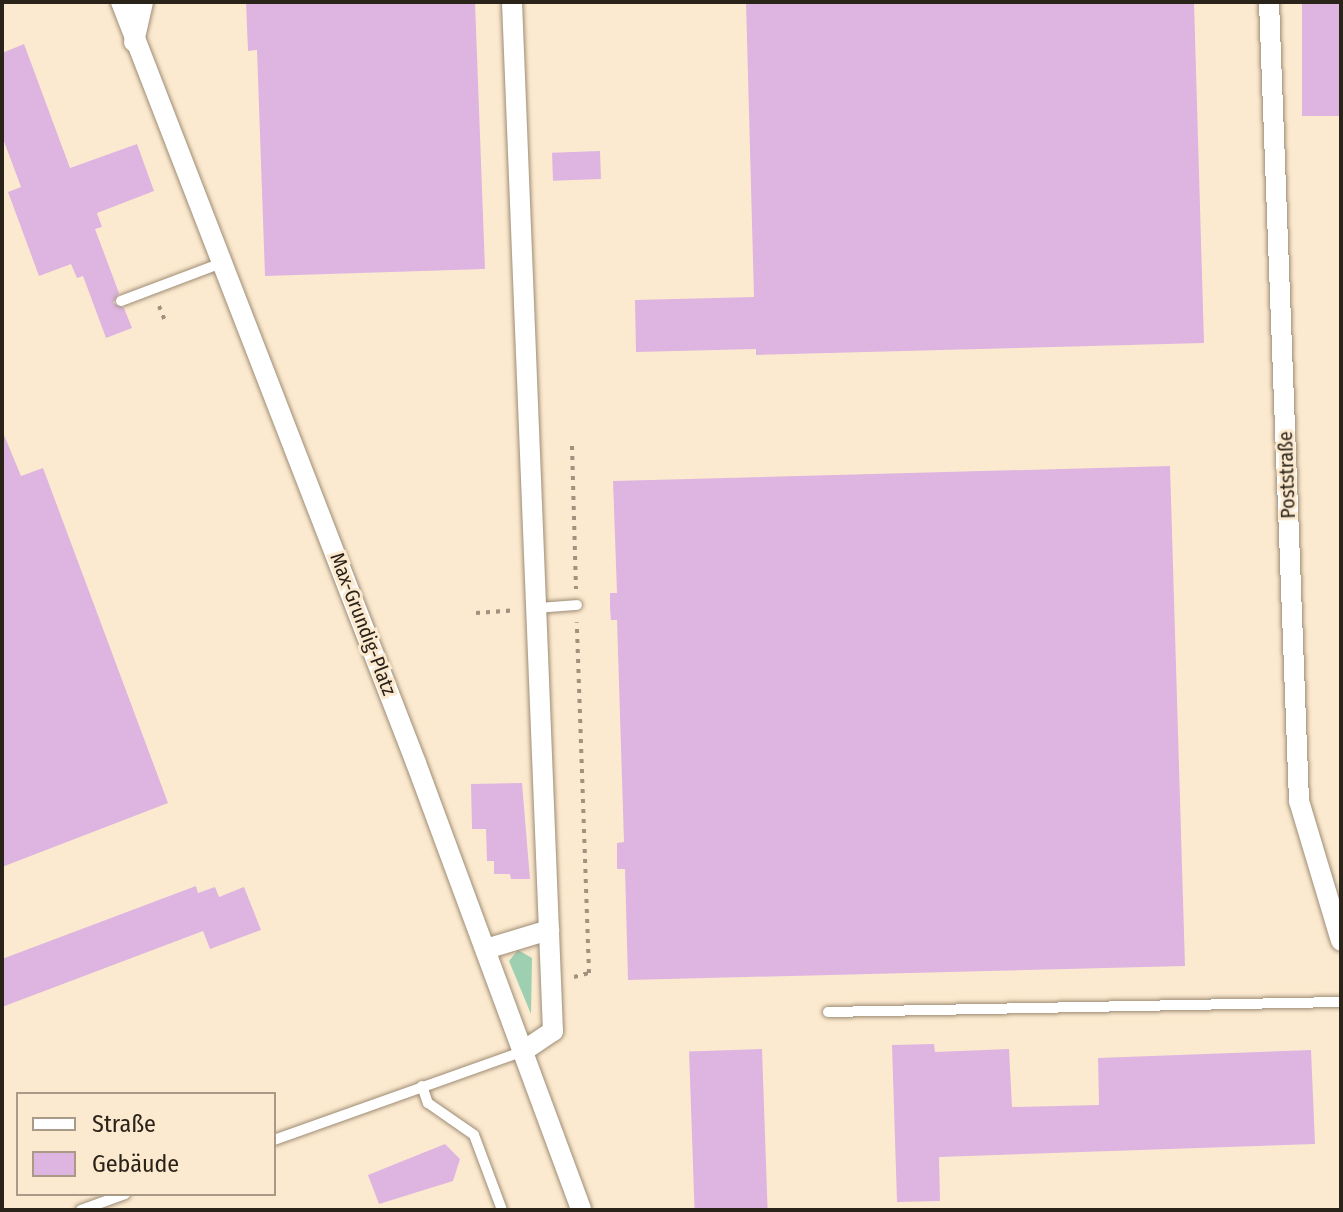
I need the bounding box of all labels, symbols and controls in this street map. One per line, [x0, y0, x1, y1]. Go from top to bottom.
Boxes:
street label: Poststraße [1273, 431, 1301, 519]
street label: Max-Grundig-Platz [325, 549, 401, 699]
legend [16, 1092, 276, 1196]
text: Straße [92, 1110, 156, 1138]
text: Gebäude [92, 1150, 179, 1178]

